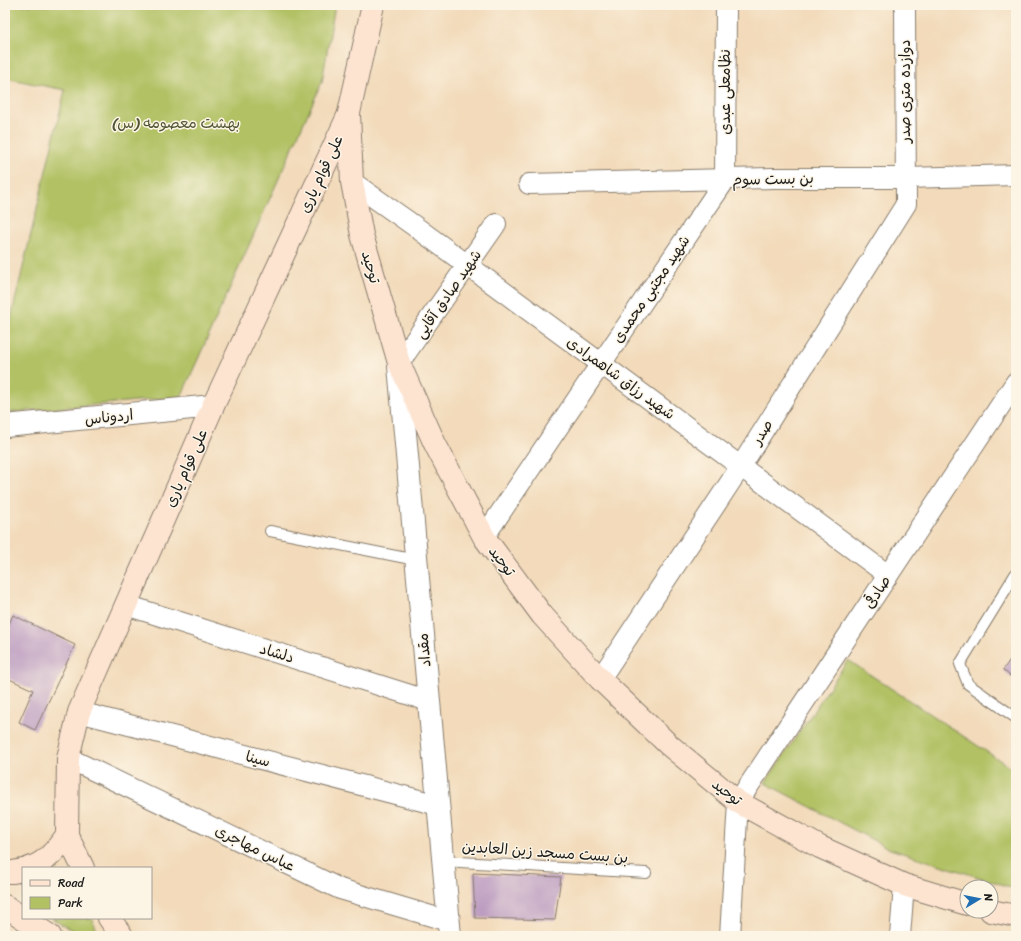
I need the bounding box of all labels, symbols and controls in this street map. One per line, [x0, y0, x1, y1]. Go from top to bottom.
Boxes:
street label: دوازده متری صدر [892, 39, 918, 144]
street label: نظامعلی عبدی [712, 49, 738, 135]
park label: (بهشت معصومه (س [112, 110, 240, 136]
street label: علی قوام یاری [292, 131, 350, 217]
street label: بن بست سوم [732, 165, 814, 193]
street label: شهید مجتبی محمدی [605, 230, 697, 348]
street label: شهید صادق آقایی [408, 244, 488, 344]
street label: توحید [354, 247, 388, 287]
street label: شهید رزاق شاهمرادی [561, 329, 681, 427]
street label: اردوناس [83, 402, 135, 432]
street label: صدر [744, 414, 780, 451]
street label: علی قوام یاری [157, 425, 215, 511]
street label: توحید [482, 540, 523, 583]
street label: صادقی [856, 570, 898, 614]
street label: مقداد [410, 632, 438, 668]
street label: دلشاد [256, 635, 298, 671]
street label: سینا [243, 743, 273, 775]
street label: توحید [706, 772, 749, 813]
street label: عباس مهاجری [210, 817, 300, 879]
street label: بن بست مسجد زین العابدین [461, 833, 629, 871]
legend [22, 867, 152, 919]
text: Road [58, 872, 85, 894]
north arrow [959, 879, 999, 919]
text: N [978, 891, 998, 903]
text: Park [58, 892, 83, 914]

